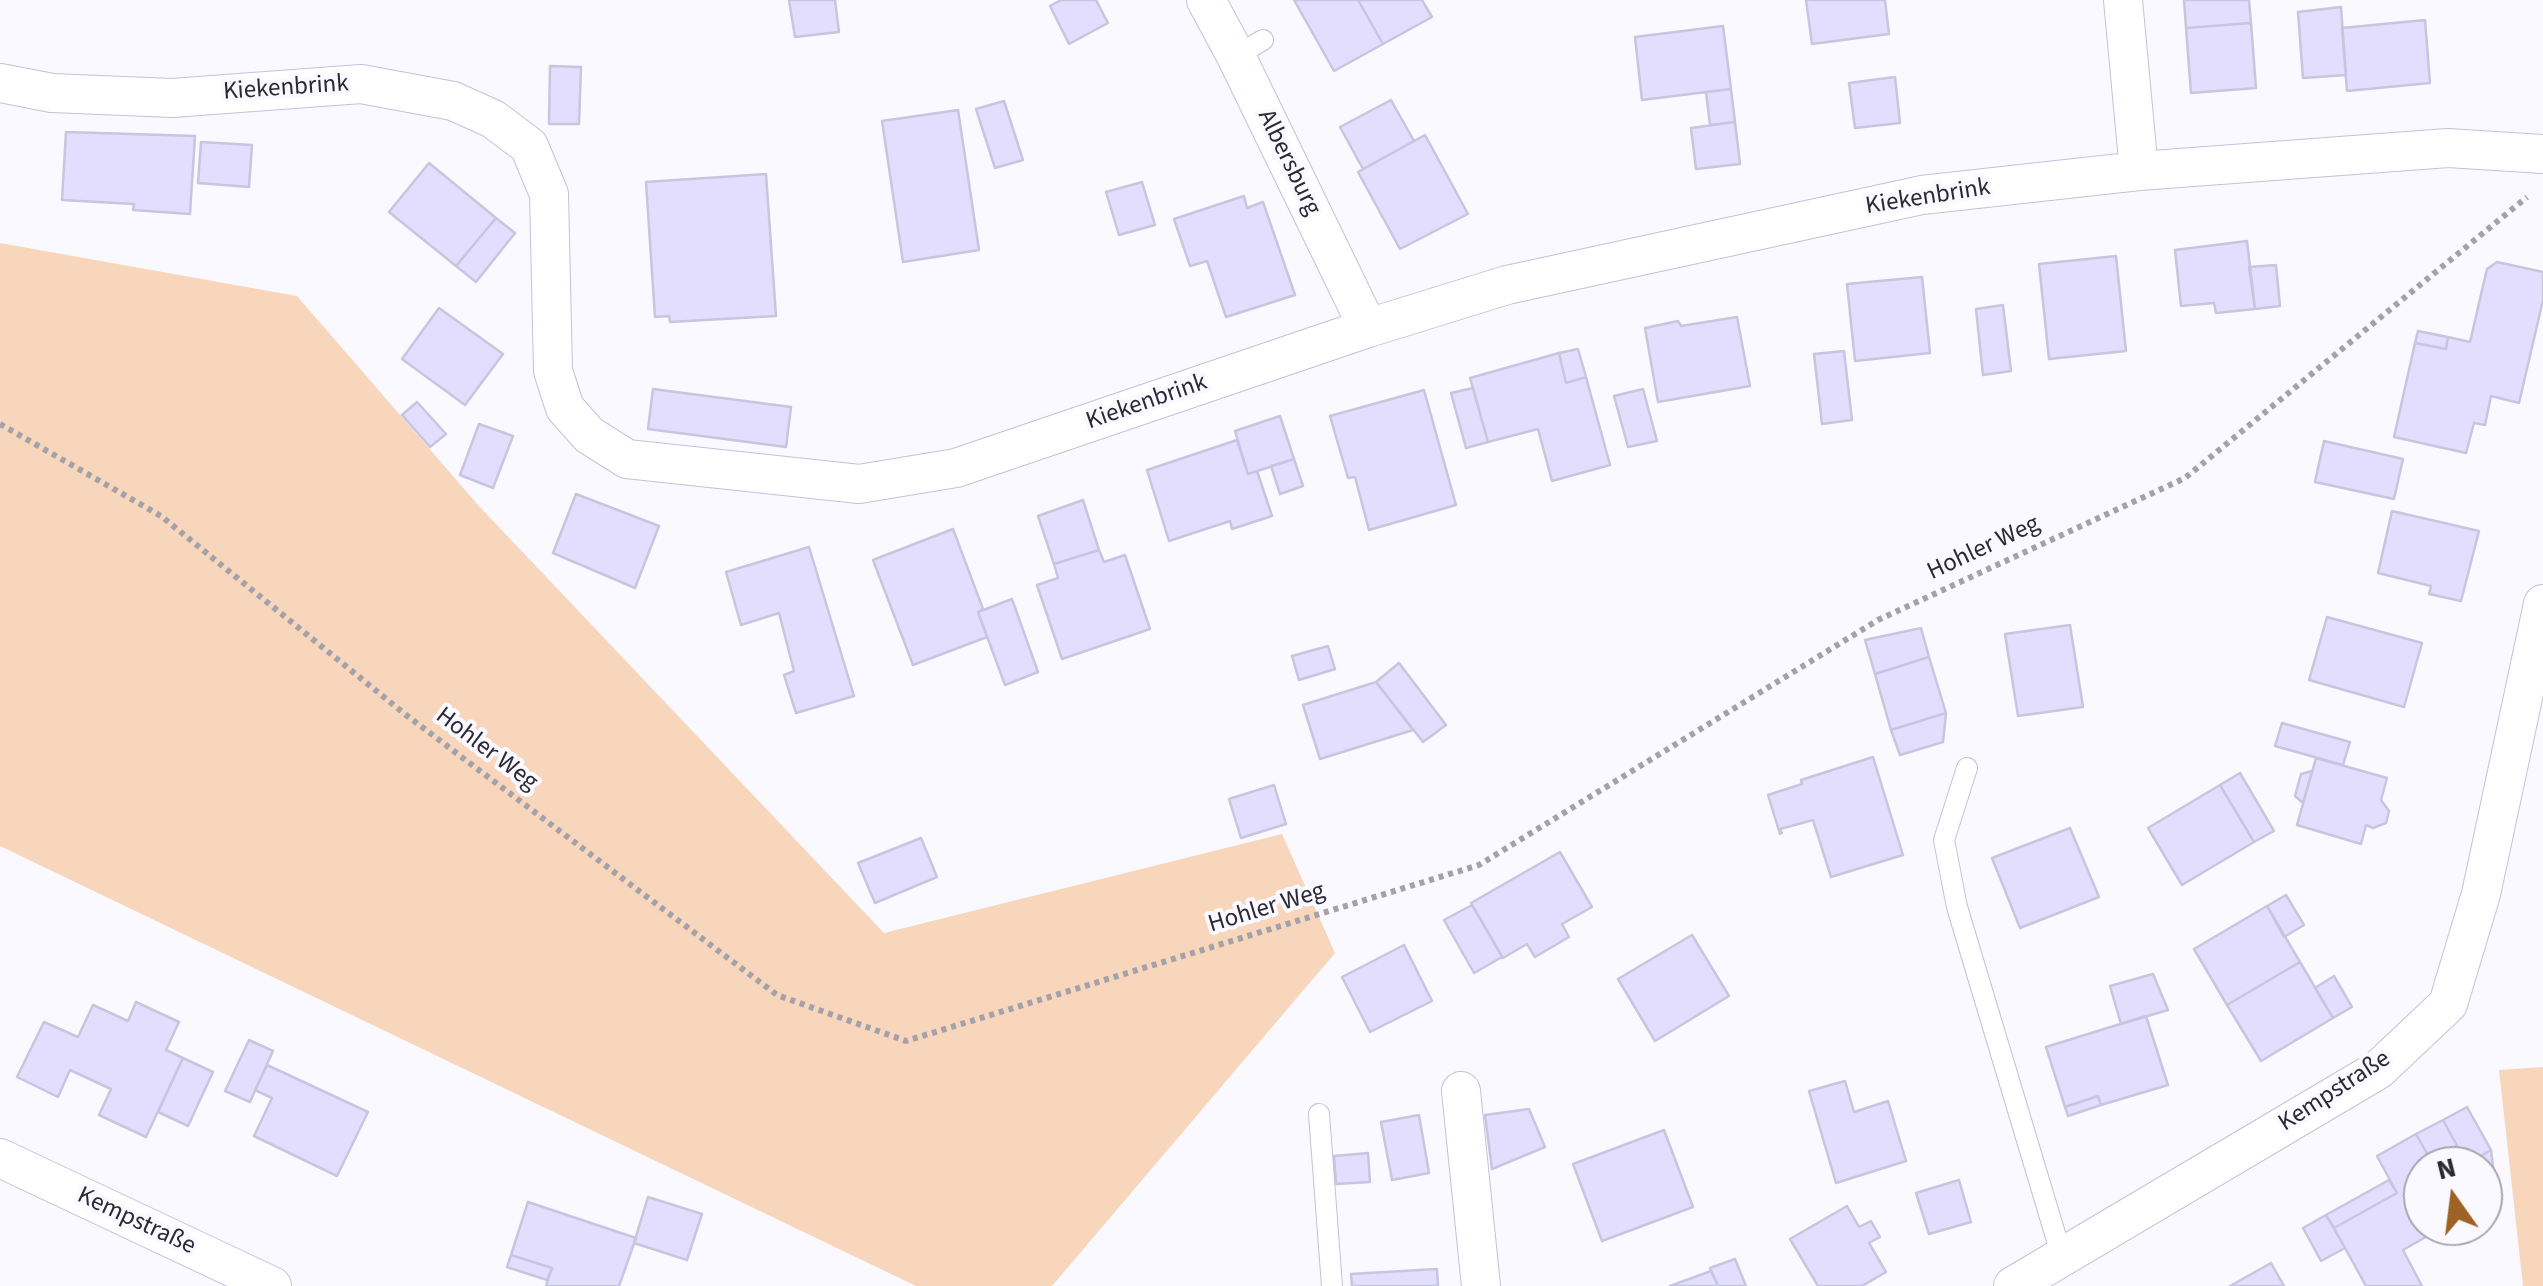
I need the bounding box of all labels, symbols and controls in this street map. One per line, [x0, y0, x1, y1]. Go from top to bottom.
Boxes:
street label: Kiekenbrink [222, 70, 350, 108]
street label: Albersburg [1250, 105, 1326, 221]
street label: Kiekenbrink [1864, 173, 1992, 223]
street label: Kiekenbrink [1083, 368, 1211, 438]
street label: Hohler Weg [1923, 510, 2045, 588]
street label: Hohler Weg [429, 702, 543, 798]
street label: Hohler Weg [1205, 877, 1329, 941]
street label: Kempstraße [2274, 1045, 2396, 1139]
north arrow [2403, 1146, 2503, 1246]
text: N [2432, 1147, 2460, 1190]
street label: Kempstraße [72, 1182, 200, 1262]

